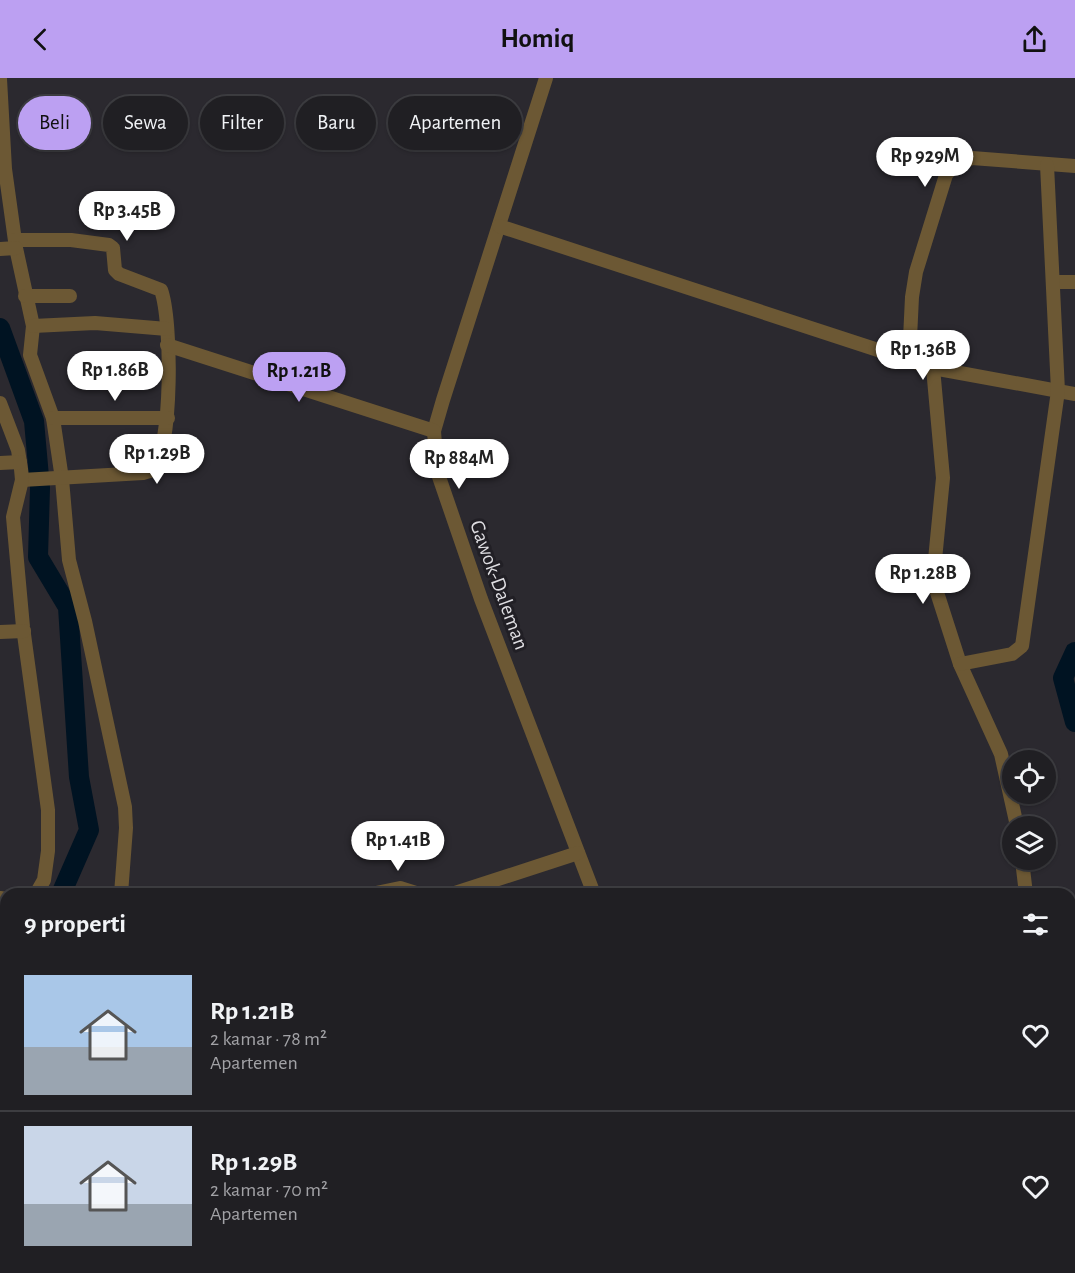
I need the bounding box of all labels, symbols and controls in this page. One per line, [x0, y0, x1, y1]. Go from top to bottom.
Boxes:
icon: back [24, 23, 57, 56]
icon: share [1018, 23, 1051, 56]
text: Homiq [500, 25, 575, 52]
chip: Beli [18, 96, 91, 150]
chip: Sewa [103, 96, 188, 150]
chip: Filter [200, 96, 284, 150]
chip: Baru [296, 96, 376, 150]
chip: Apartemen [388, 96, 522, 150]
pin: Rp 929M [870, 137, 980, 188]
text: Rp 929M [890, 146, 960, 166]
pin: Rp 3.45B [65, 191, 189, 242]
text: Rp 3.45B [93, 200, 161, 220]
pin: Rp 1.36B [861, 330, 985, 381]
text: Rp 1.36B [890, 339, 956, 359]
pin: Rp 1.86B [53, 351, 177, 402]
pin: Rp 1.21B [237, 352, 361, 403]
text: Rp 1.86B [81, 360, 149, 380]
text: Rp 1.21B [267, 361, 331, 381]
pin: Rp 1.29B [95, 434, 219, 485]
pin: Rp 884M [404, 439, 514, 490]
text: Rp 1.29B [123, 443, 191, 463]
text: Rp 884M [424, 448, 494, 468]
street label: Gawok-Daleman [466, 517, 532, 653]
pin: Rp 1.28B [861, 554, 985, 605]
text: Rp 1.28B [889, 563, 957, 583]
map controls [1002, 750, 1056, 870]
button: locate [1002, 750, 1056, 804]
button: layers [1002, 816, 1056, 870]
pin: Rp 1.41B [336, 821, 460, 872]
text: Rp 1.41B [365, 830, 431, 850]
icon: filters [1019, 908, 1052, 941]
text: 9 properti [24, 911, 126, 937]
text: Rp 1.21B [210, 998, 294, 1024]
icon: home [72, 999, 144, 1071]
icon: heart [1019, 1019, 1052, 1052]
text: 2 kamar · 78 m² [210, 1029, 327, 1049]
text: Apartemen [210, 1053, 298, 1073]
text: Rp 1.29B [210, 1149, 297, 1175]
icon: home [72, 1150, 144, 1222]
icon: heart [1019, 1170, 1052, 1203]
text: 2 kamar · 70 m² [210, 1180, 328, 1200]
text: Apartemen [210, 1204, 298, 1224]

